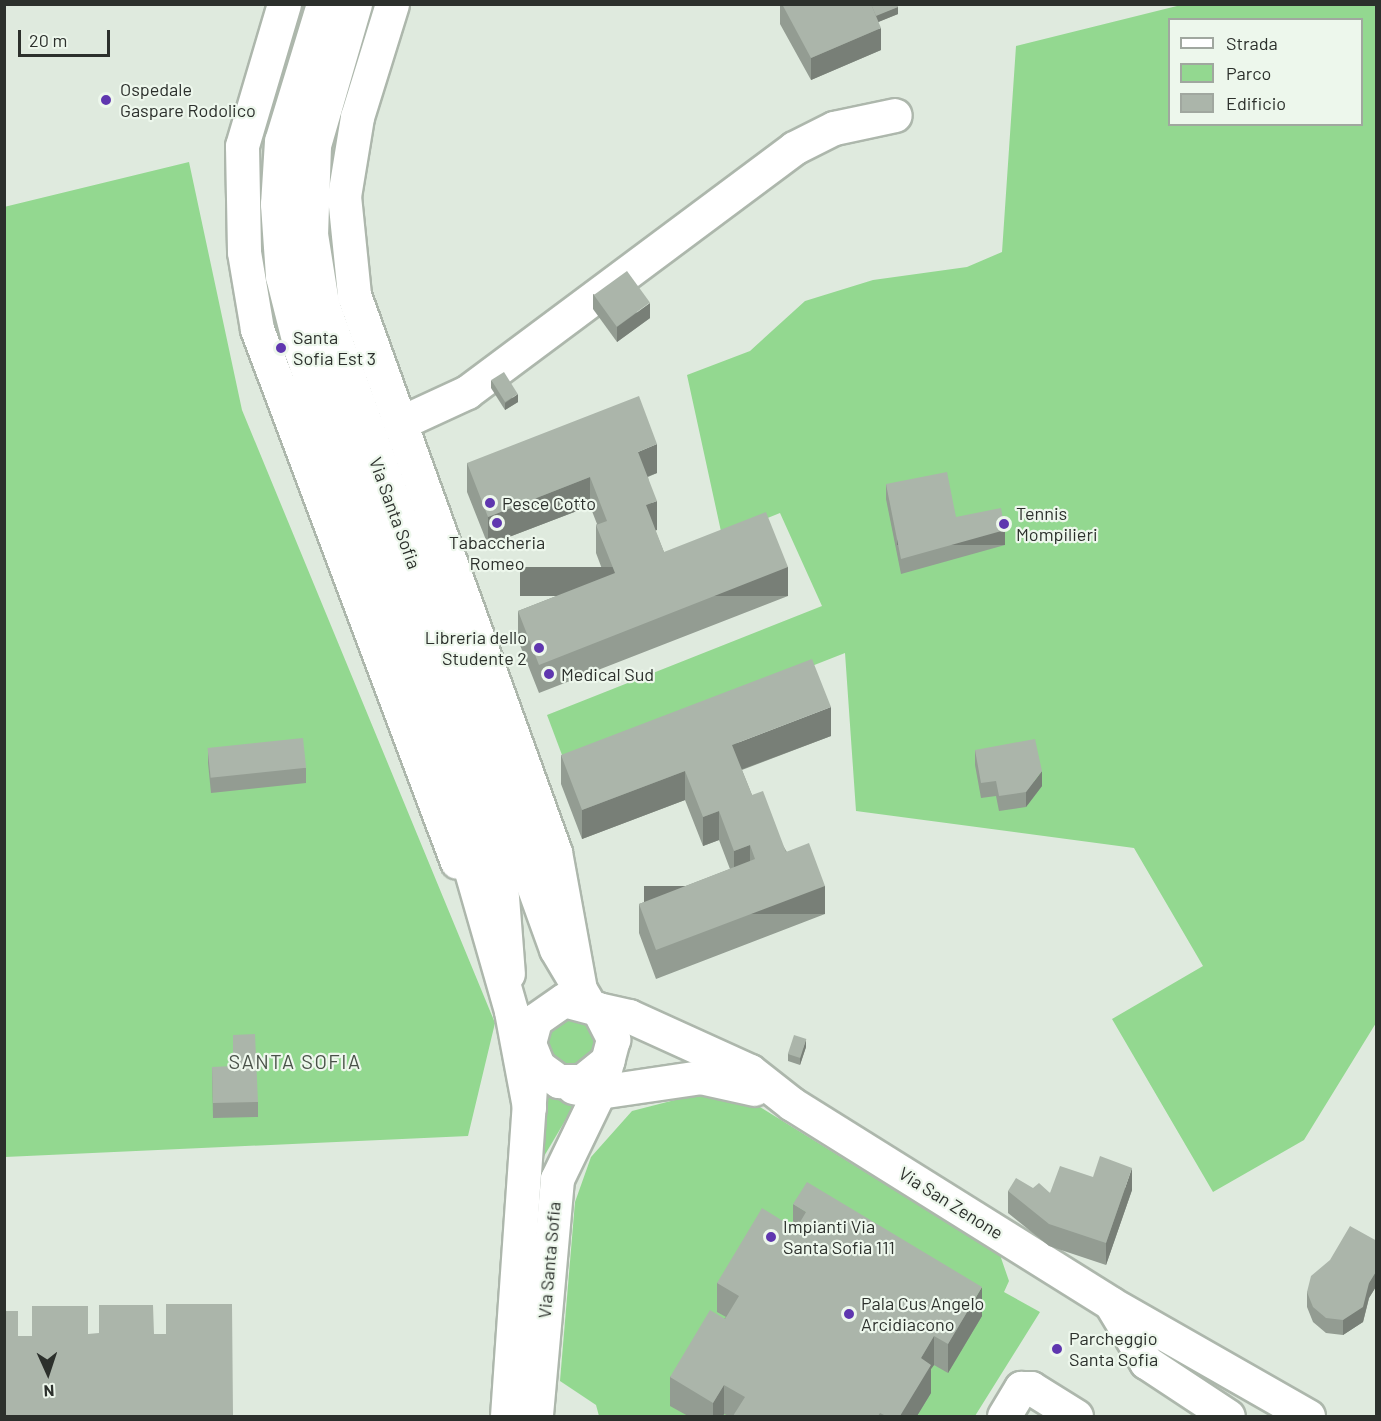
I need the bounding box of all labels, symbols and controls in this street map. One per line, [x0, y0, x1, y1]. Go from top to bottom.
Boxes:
scale bar [21, 18, 112, 56]
legend [1168, 18, 1363, 126]
text: 20 m [29, 29, 67, 51]
text: Strada [1226, 32, 1278, 54]
text: Parco [1226, 62, 1271, 84]
place label: Ospedale Gaspare Rodolico [120, 79, 256, 122]
marker: Ospedale Gaspare Rodolico [97, 91, 115, 109]
text: Edificio [1226, 92, 1286, 114]
place label: Santa Sofia Est 3 [293, 327, 376, 370]
marker: Santa Sofia Est 3 [274, 341, 288, 355]
street label: Via Santa Sofia [365, 454, 425, 572]
place label: Pesce Cotto [502, 492, 596, 514]
marker: Pesce Cotto [483, 496, 497, 510]
place label: Tennis Mompilieri [1016, 503, 1098, 546]
marker: Tabaccheria Romeo [490, 516, 504, 530]
marker: Tennis Mompilieri [997, 517, 1011, 531]
place label: Tabaccheria Romeo [449, 532, 545, 574]
place label: Libreria dello Studente 2 [425, 627, 527, 670]
marker: Libreria dello Studente 2 [532, 641, 546, 655]
place label: Medical Sud [561, 663, 654, 685]
marker: Medical Sud [542, 667, 556, 681]
district label: SANTA SOFIA [228, 1049, 362, 1073]
street label: Via San Zenone [895, 1162, 1007, 1244]
street label: Via Santa Sofia [533, 1201, 565, 1319]
place label: Impianti Via Santa Sofia 111 [783, 1216, 895, 1258]
marker: Impianti Via Santa Sofia 111 [764, 1230, 778, 1244]
place label: Pala Cus Angelo Arcidiacono [861, 1293, 984, 1336]
marker: Pala Cus Angelo Arcidiacono [842, 1307, 856, 1321]
place label: Parcheggio Santa Sofia [1069, 1328, 1158, 1370]
marker: Parcheggio Santa Sofia [1050, 1342, 1064, 1356]
north arrow [18, 1343, 78, 1403]
text: N [43, 1382, 55, 1401]

